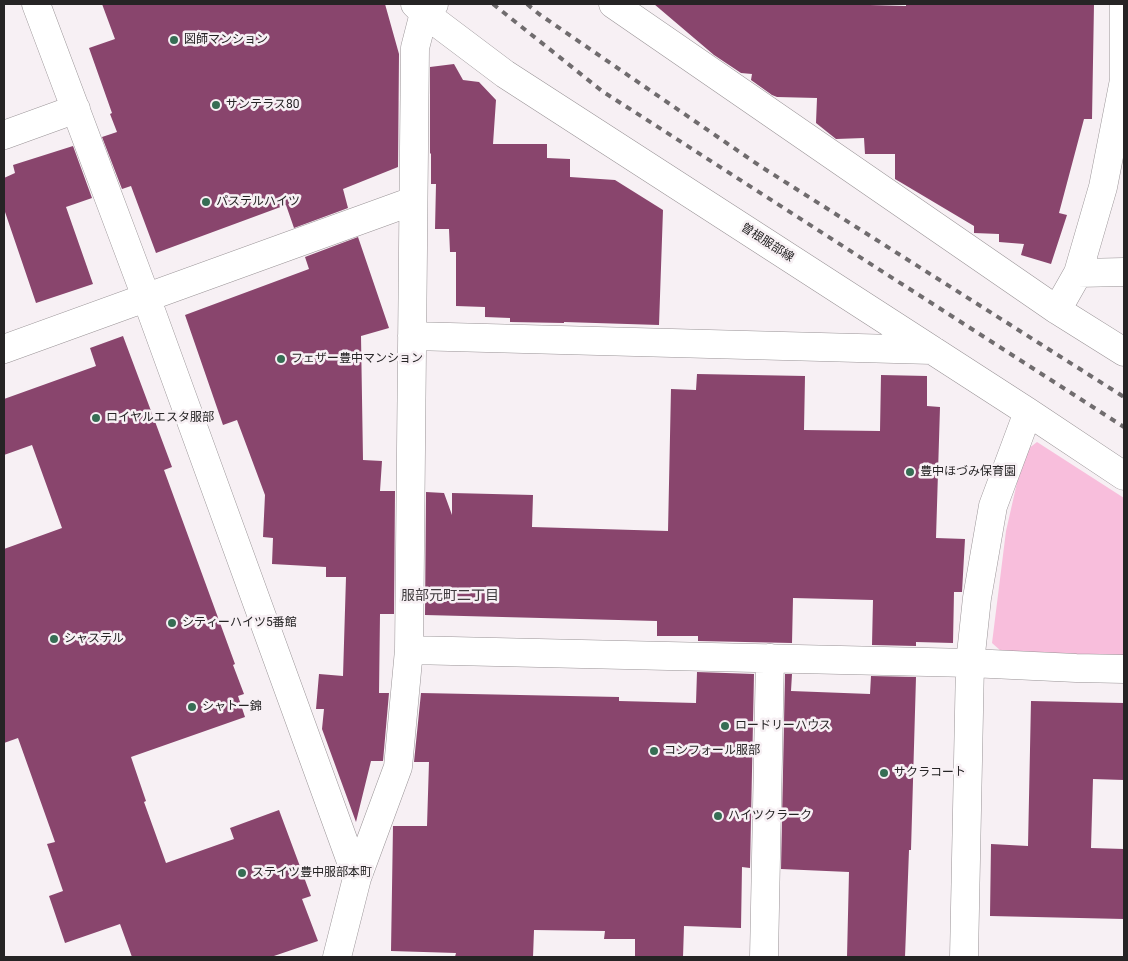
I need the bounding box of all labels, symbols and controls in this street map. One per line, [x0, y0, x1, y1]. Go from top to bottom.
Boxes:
place label: 図師マンション [184, 33, 268, 47]
marker: 図師マンション [168, 34, 180, 46]
place label: サンテラス80 [226, 98, 299, 112]
marker: サンテラス80 [210, 99, 222, 111]
place label: パステルハイツ [216, 195, 300, 209]
marker: パステルハイツ [200, 196, 212, 208]
street label: 曽根服部線 [738, 221, 796, 265]
place label: フェザー豊中マンション [291, 352, 423, 366]
marker: フェザー豊中マンション [275, 353, 287, 365]
place label: ロイヤルエスタ服部 [106, 411, 214, 425]
marker: ロイヤルエスタ服部 [90, 412, 102, 424]
place label: 豊中ほづみ保育園 [920, 465, 1016, 479]
marker: 豊中ほづみ保育園 [904, 466, 916, 478]
district label: 服部元町二丁目 [401, 588, 499, 604]
place label: シティーハイツ5番館 [182, 616, 297, 630]
marker: シティーハイツ5番館 [166, 617, 178, 629]
place label: シャステル [64, 632, 124, 646]
marker: シャステル [48, 633, 60, 645]
place label: シャトー錦 [202, 700, 262, 714]
marker: シャトー錦 [186, 701, 198, 713]
place label: ロードリーハウス [735, 719, 831, 733]
marker: ロードリーハウス [719, 720, 731, 732]
place label: コンフォール服部 [664, 744, 760, 758]
marker: コンフォール服部 [648, 745, 660, 757]
place label: サクラコート [894, 766, 966, 780]
marker: サクラコート [878, 767, 890, 779]
place label: ハイツクラーク [728, 809, 812, 823]
marker: ハイツクラーク [712, 810, 724, 822]
place label: ステイツ豊中服部本町 [252, 866, 372, 880]
marker: ステイツ豊中服部本町 [236, 867, 248, 879]

